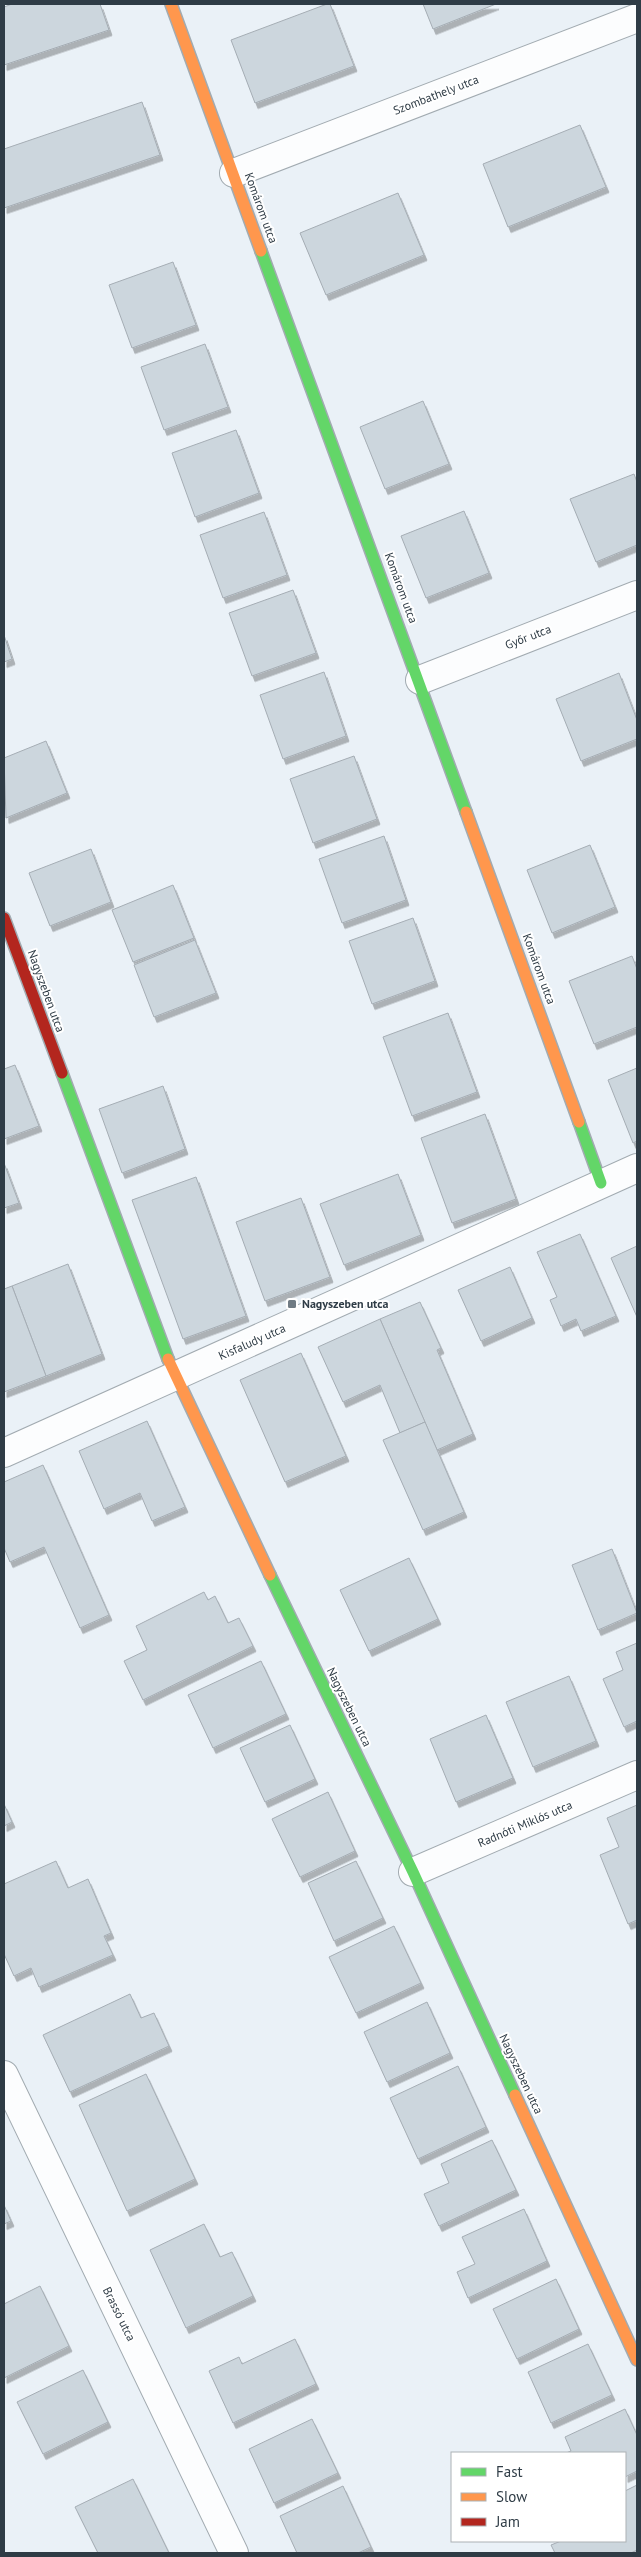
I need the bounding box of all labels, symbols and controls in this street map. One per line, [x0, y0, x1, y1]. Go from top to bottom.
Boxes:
street label: Szombathely utca [391, 71, 481, 118]
street label: Komárom utca [242, 170, 281, 245]
street label: Komárom utca [382, 550, 421, 625]
street label: Győr utca [503, 621, 553, 652]
street label: Komárom utca [520, 931, 559, 1006]
street label: Nagyszeben utca [25, 948, 68, 1034]
place label: Nagyszeben utca [302, 1296, 388, 1311]
marker: Nagyszeben utca [286, 1298, 298, 1310]
street label: Kisfaludy utca [216, 1320, 288, 1363]
street label: Nagyszeben utca [324, 1665, 375, 1749]
street label: Radnóti Miklós utca [475, 1797, 574, 1850]
street label: Nagyszeben utca [496, 2031, 547, 2116]
street label: Brassó utca [100, 2284, 139, 2343]
legend [451, 2452, 626, 2542]
text: Fast [496, 2462, 523, 2481]
text: Slow [496, 2487, 527, 2506]
text: Jam [495, 2512, 520, 2531]

